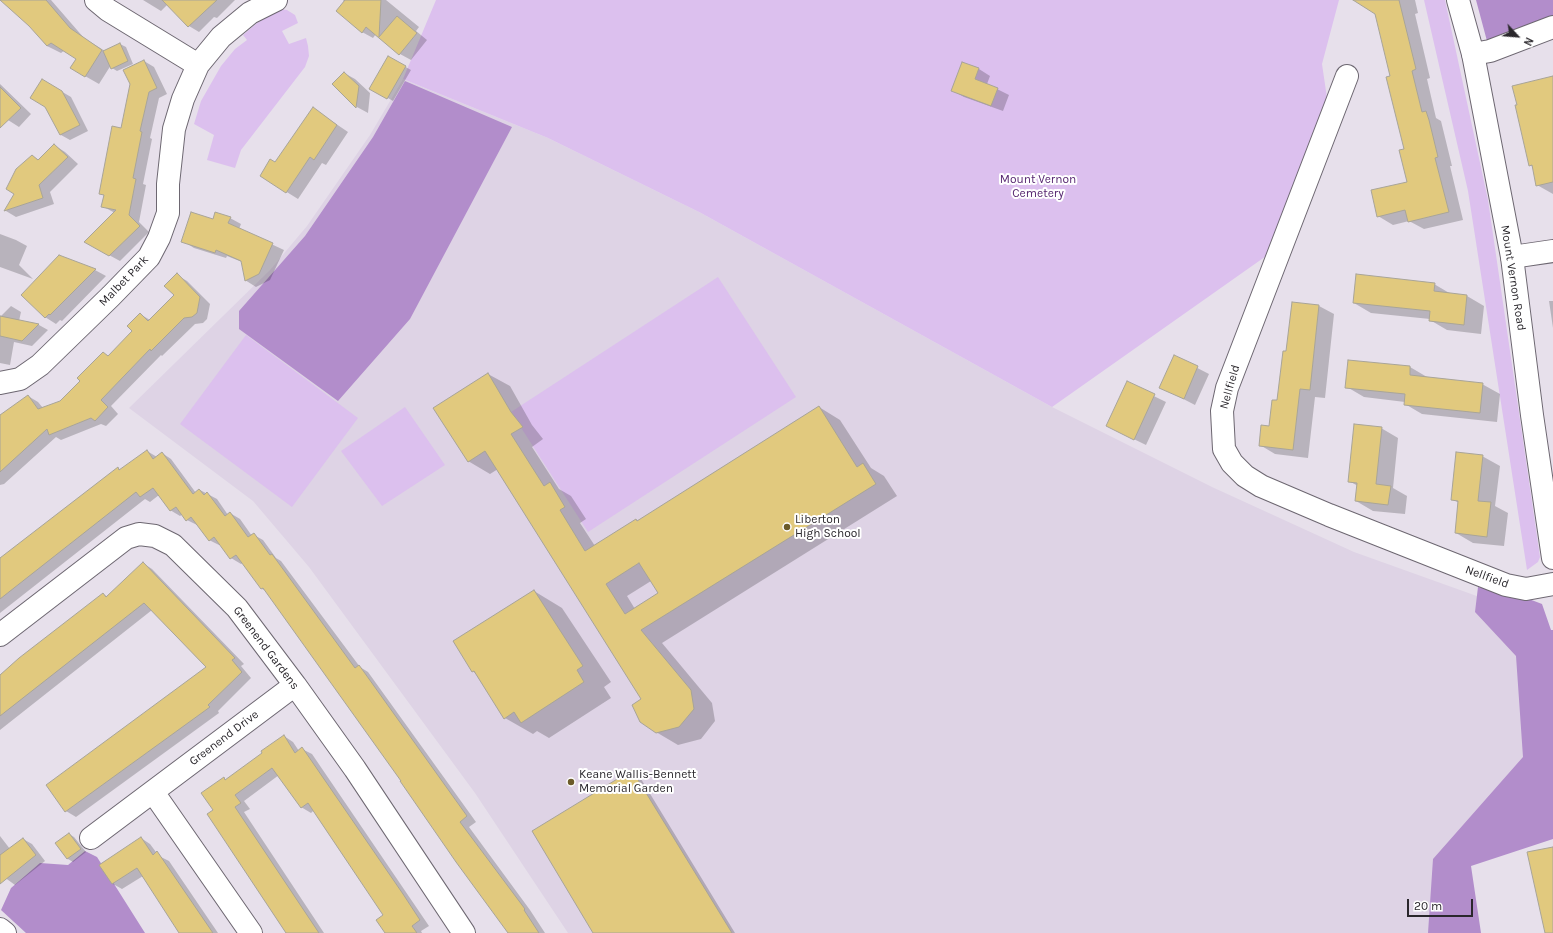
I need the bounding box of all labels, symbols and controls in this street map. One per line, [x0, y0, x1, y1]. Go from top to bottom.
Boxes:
north arrow [1497, 16, 1537, 56]
text: N [1521, 35, 1536, 48]
park label: Mount Vernon Cemetery [1000, 173, 1076, 201]
street label: Mount Vernon Road [1498, 224, 1528, 332]
street label: Malbet Park [96, 253, 152, 309]
street label: Nellfield [1217, 363, 1243, 411]
place label: Liberton High School [795, 513, 861, 541]
marker: Liberton High School [782, 522, 792, 532]
street label: Nellfield [1463, 562, 1511, 592]
street label: Greenend Gardens [230, 604, 302, 692]
street label: Greenend Drive [187, 707, 261, 769]
place label: Keane Wallis-Bennett Memorial Garden [579, 768, 696, 796]
marker: Keane Wallis-Bennett Memorial Garden [566, 777, 576, 787]
scale bar [1409, 891, 1475, 917]
text: 20 m [1414, 899, 1442, 913]

